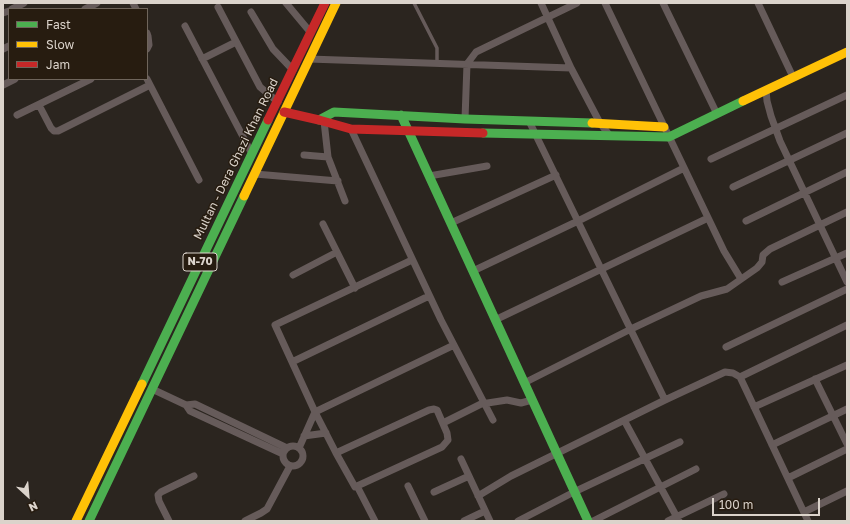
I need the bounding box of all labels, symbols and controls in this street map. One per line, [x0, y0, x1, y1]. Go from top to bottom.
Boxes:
legend [8, 8, 148, 80]
text: Fast [46, 17, 71, 32]
text: Slow [46, 37, 74, 52]
text: Jam [46, 57, 70, 72]
street label: Multan - Dera Ghazi Khan Road [191, 76, 281, 242]
road number: N-70 [183, 253, 217, 271]
north arrow [8, 476, 48, 516]
scale bar [714, 490, 822, 516]
text: 100 m [719, 497, 753, 512]
text: N [27, 500, 40, 515]

